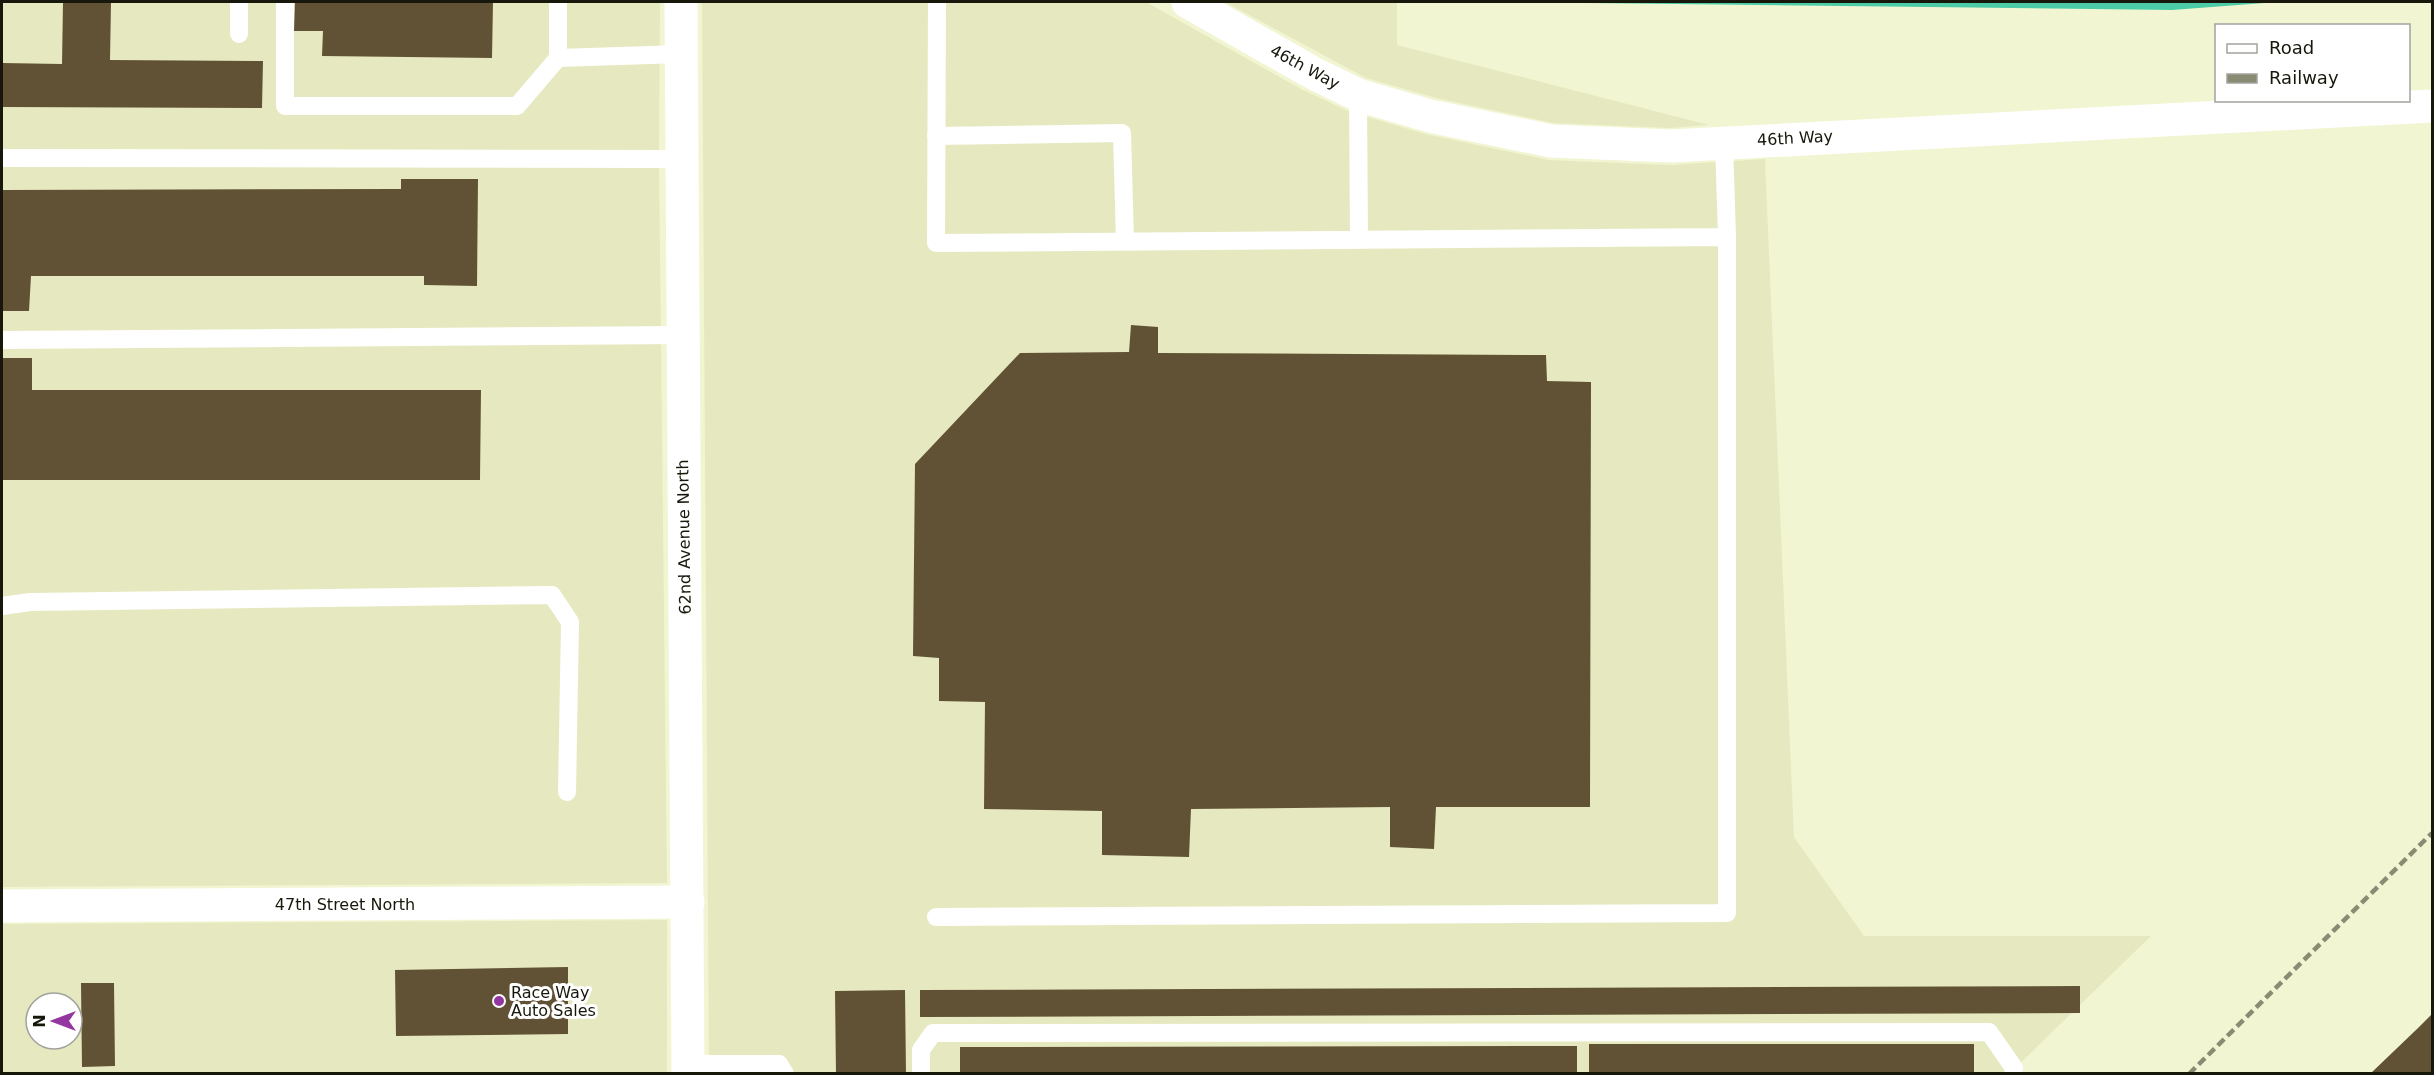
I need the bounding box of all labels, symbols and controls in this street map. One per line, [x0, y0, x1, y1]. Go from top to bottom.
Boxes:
legend [2215, 24, 2410, 102]
text: Road [2269, 37, 2314, 58]
street label: 46th Way [1267, 41, 1343, 93]
text: Railway [2269, 67, 2339, 88]
street label: 46th Way [1757, 127, 1833, 149]
street label: 62nd Avenue North [673, 459, 695, 615]
street label: 47th Street North [275, 895, 415, 914]
place label: Race Way Auto Sales [511, 983, 596, 1020]
north arrow [24, 991, 84, 1051]
marker: Race Way Auto Sales [492, 994, 506, 1008]
text: N [30, 1014, 49, 1028]

